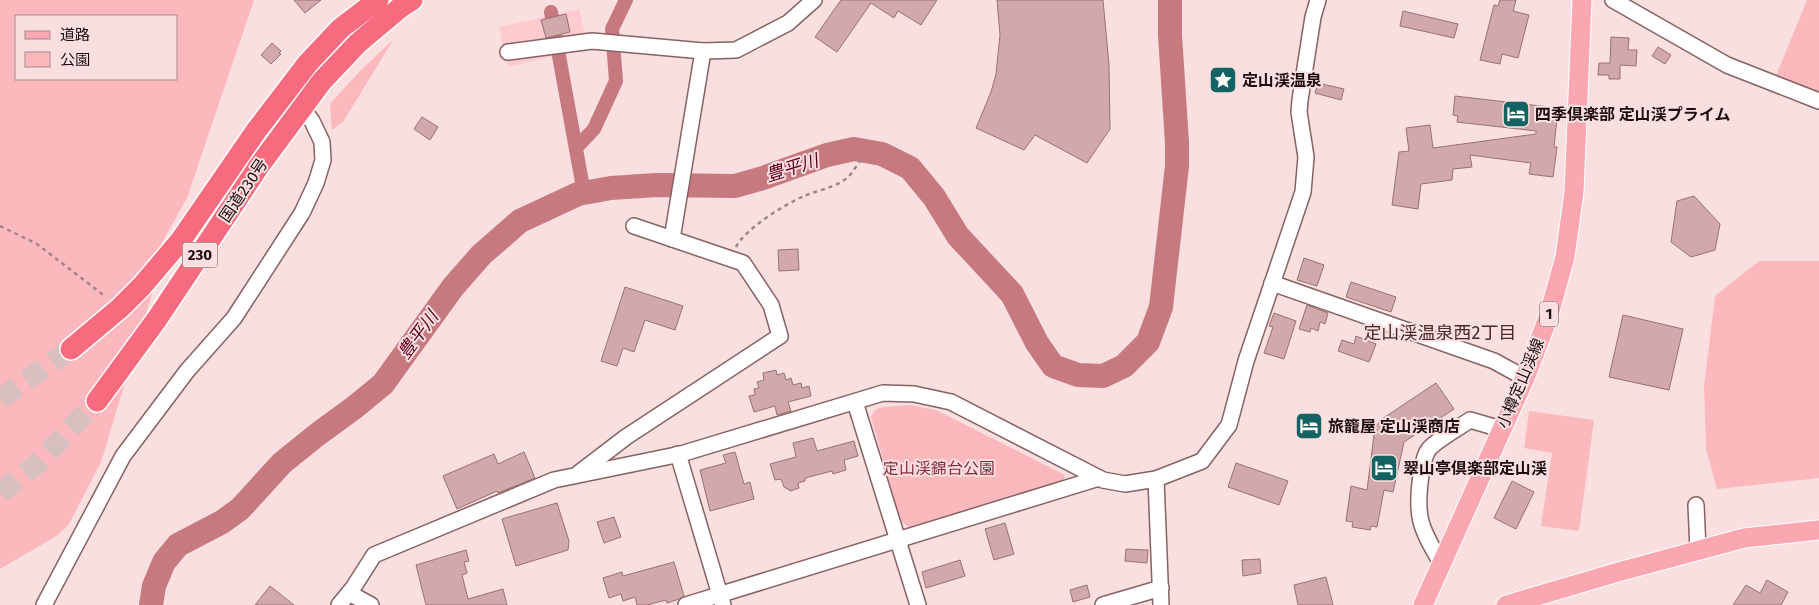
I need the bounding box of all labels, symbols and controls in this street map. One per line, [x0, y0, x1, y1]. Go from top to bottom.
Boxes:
legend [15, 15, 178, 80]
text: 道路 [60, 26, 90, 44]
text: 公園 [60, 51, 90, 69]
place icon: 定山渓温泉 [1208, 65, 1238, 95]
place label: 定山渓温泉 [1242, 71, 1322, 90]
hotel icon: 四季倶楽部 定山渓プライム [1501, 99, 1531, 129]
place label: 四季倶楽部 定山渓プライム [1535, 105, 1730, 124]
water label: 豊平川 [763, 149, 823, 186]
street label: 国道230号 [215, 155, 272, 226]
road number: 230 [182, 242, 218, 268]
road number: 1 [1540, 302, 1558, 326]
water label: 豊平川 [393, 305, 444, 363]
district label: 定山渓温泉西2丁目 [1364, 322, 1516, 344]
street label: 小樽定山渓線 [1493, 335, 1548, 431]
hotel icon: 旅籠屋 定山渓商店 [1294, 411, 1324, 441]
place label: 旅籠屋 定山渓商店 [1328, 417, 1460, 436]
hotel icon: 翠山亭倶楽部定山渓 [1369, 453, 1399, 483]
park label: 定山渓錦台公園 [883, 459, 995, 478]
place label: 翠山亭倶楽部定山渓 [1403, 459, 1547, 478]

